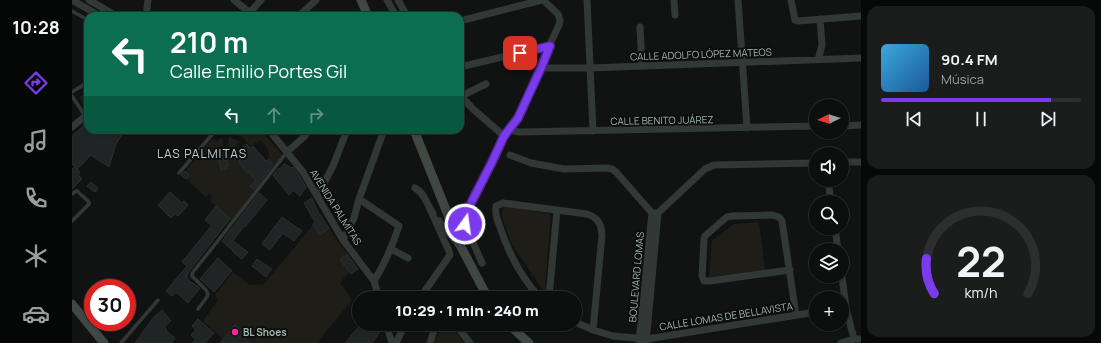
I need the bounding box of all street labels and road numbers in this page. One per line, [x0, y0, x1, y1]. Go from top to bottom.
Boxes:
street label: CALLE ADOLFO LÓPEZ MATEOS [630, 45, 772, 63]
street label: CALLE BENITO JUÁREZ [610, 112, 714, 128]
street label: AVENIDA PALMITAS [307, 166, 365, 248]
street label: BOULEVARD LOMAS [625, 231, 647, 323]
street label: CALLE LOMAS DE BELLAVISTA [658, 298, 794, 333]

